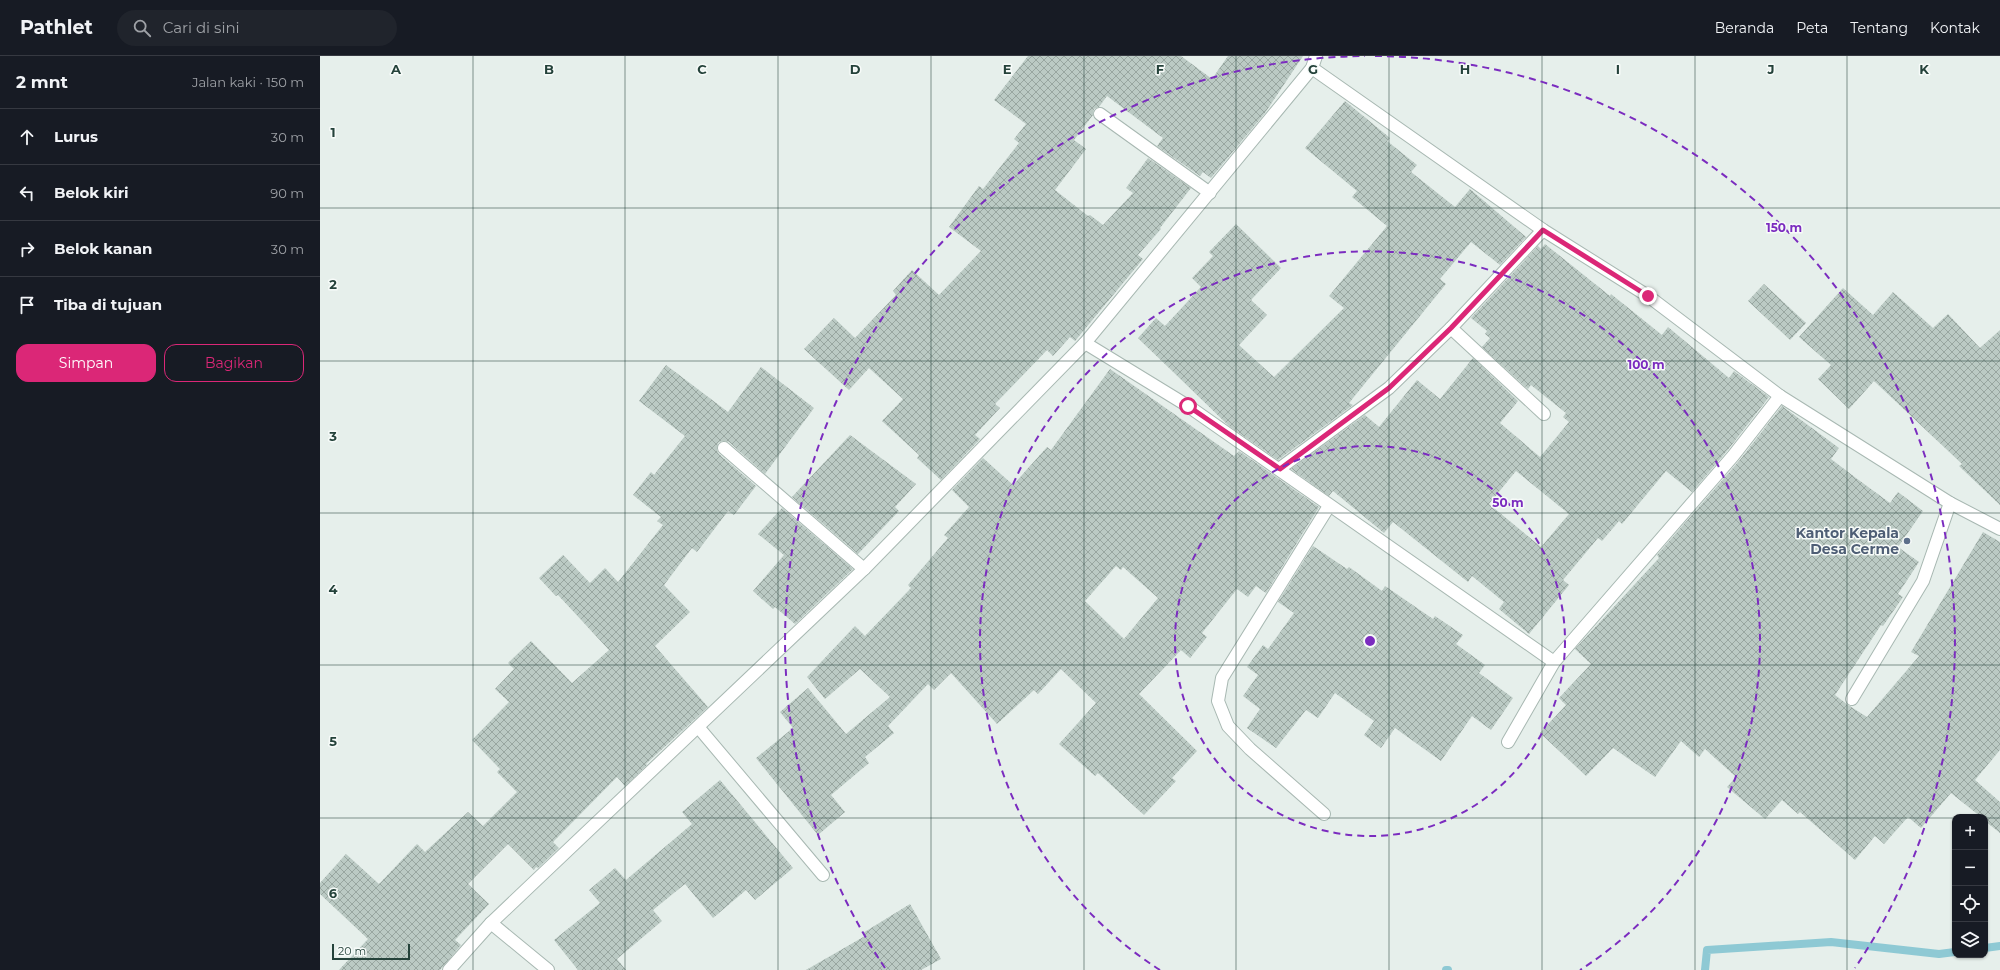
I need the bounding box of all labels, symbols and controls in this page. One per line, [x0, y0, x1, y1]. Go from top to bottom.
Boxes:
search box [117, 10, 397, 46]
text: Pathlet [20, 16, 93, 39]
icon: search [131, 17, 153, 39]
text: Cari di sini [163, 18, 240, 37]
text: Beranda [1715, 19, 1774, 37]
text: Peta [1796, 19, 1828, 37]
text: Tentang [1850, 19, 1908, 37]
text: Kontak [1930, 19, 1980, 37]
text: A [390, 61, 402, 77]
text: B [544, 61, 554, 77]
text: C [697, 61, 707, 77]
text: D [850, 61, 861, 77]
text: E [1003, 61, 1012, 77]
text: F [1156, 61, 1164, 77]
text: G [1308, 61, 1318, 77]
text: H [1460, 61, 1470, 77]
text: I [1616, 61, 1620, 77]
text: J [1766, 61, 1775, 77]
text: K [1919, 61, 1929, 77]
text: 2 mnt [16, 72, 68, 92]
text: Jalan kaki · 150 m [192, 74, 304, 90]
text: 1 [330, 124, 336, 140]
icon: ahead [16, 126, 38, 148]
text: Lurus [54, 127, 98, 146]
text: 30 m [271, 129, 304, 145]
icon: left [16, 182, 38, 204]
text: Belok kiri [54, 183, 129, 202]
text: 90 m [270, 185, 304, 201]
text: 150 m [1766, 220, 1802, 235]
icon: right [16, 238, 38, 260]
text: Belok kanan [54, 239, 152, 258]
text: 30 m [271, 241, 304, 257]
text: 2 [329, 276, 337, 292]
route end [1639, 287, 1657, 305]
icon: arrive [16, 294, 38, 316]
text: Tiba di tujuan [54, 295, 162, 314]
button: Simpan [16, 344, 156, 382]
button: Bagikan [164, 344, 304, 382]
text: 100 m [1628, 357, 1664, 372]
route start [1179, 397, 1197, 415]
text: 3 [328, 428, 337, 444]
text: 50 m [1492, 495, 1524, 510]
place label: Kantor Kepala Desa Cerme [1796, 524, 1899, 558]
marker: Kantor Kepala Desa Cerme [1902, 536, 1912, 546]
text: 4 [329, 581, 338, 597]
centre of rings [1363, 634, 1377, 648]
text: 5 [329, 733, 337, 749]
map controls [1952, 814, 1988, 958]
button: + [1952, 814, 1988, 850]
button: − [1952, 850, 1988, 886]
text: 6 [329, 885, 338, 901]
button: locate [1952, 886, 1988, 922]
button: layers [1952, 922, 1988, 958]
scale bar [332, 942, 410, 961]
text: 20 m [338, 944, 366, 958]

